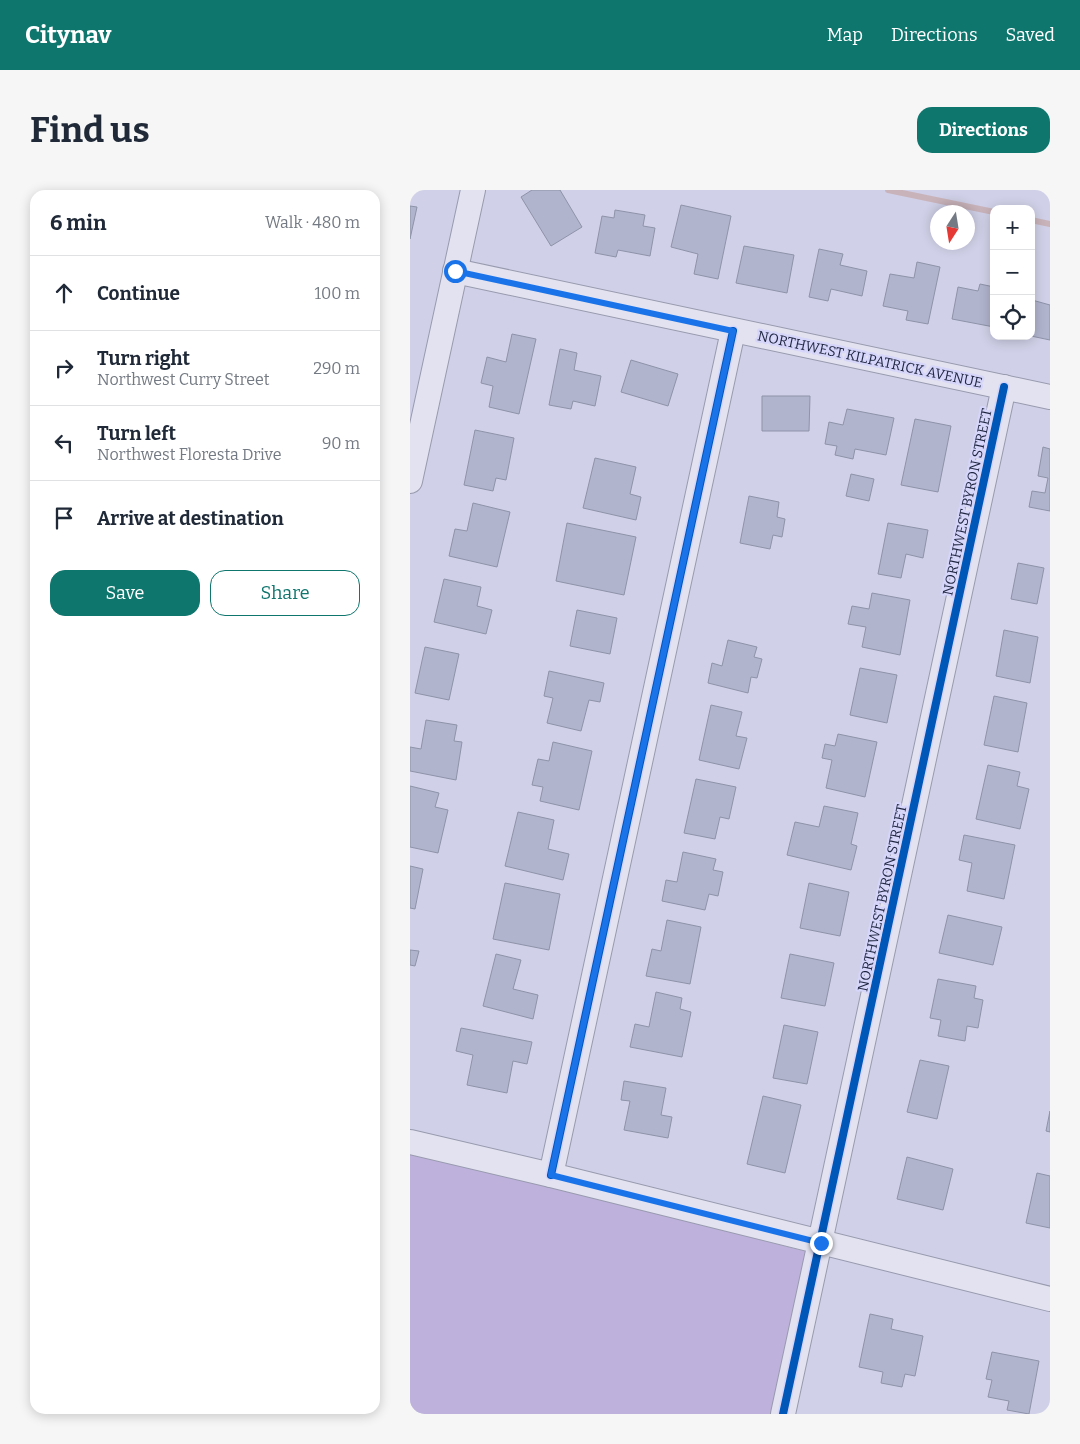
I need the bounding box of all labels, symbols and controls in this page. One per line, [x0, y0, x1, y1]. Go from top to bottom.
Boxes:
text: Citynav [25, 21, 111, 49]
text: Map [827, 24, 863, 46]
text: Directions [891, 24, 978, 46]
text: Saved [1006, 24, 1055, 46]
button: Directions [917, 107, 1050, 153]
text: Find us [30, 109, 150, 151]
north arrow [930, 205, 975, 250]
map controls [990, 205, 1035, 340]
button: + [990, 205, 1035, 250]
text: 6 min [50, 210, 106, 236]
text: Walk · 480 m [265, 213, 360, 232]
button: − [990, 250, 1035, 295]
route start [444, 260, 467, 283]
icon: ahead [50, 279, 78, 307]
text: Continue [97, 282, 180, 305]
text: 100 m [315, 284, 360, 303]
button: locate [990, 295, 1035, 340]
street label: NORTHWEST KILPATRICK AVENUE [756, 327, 984, 392]
text: Turn right [97, 347, 190, 370]
icon: right [50, 354, 78, 382]
text: 290 m [313, 359, 360, 378]
text: Northwest Curry Street [97, 370, 270, 389]
street label: NORTHWEST BYRON STREET [939, 407, 996, 597]
text: Turn left [97, 422, 176, 445]
icon: left [50, 429, 78, 457]
text: 90 m [322, 434, 360, 453]
text: Northwest Floresta Drive [97, 445, 281, 464]
icon: arrive [50, 504, 78, 532]
text: Arrive at destination [97, 507, 284, 530]
button: Save [50, 570, 200, 616]
button: Share [210, 570, 360, 616]
street label: NORTHWEST BYRON STREET [854, 803, 911, 993]
route end [810, 1232, 833, 1255]

